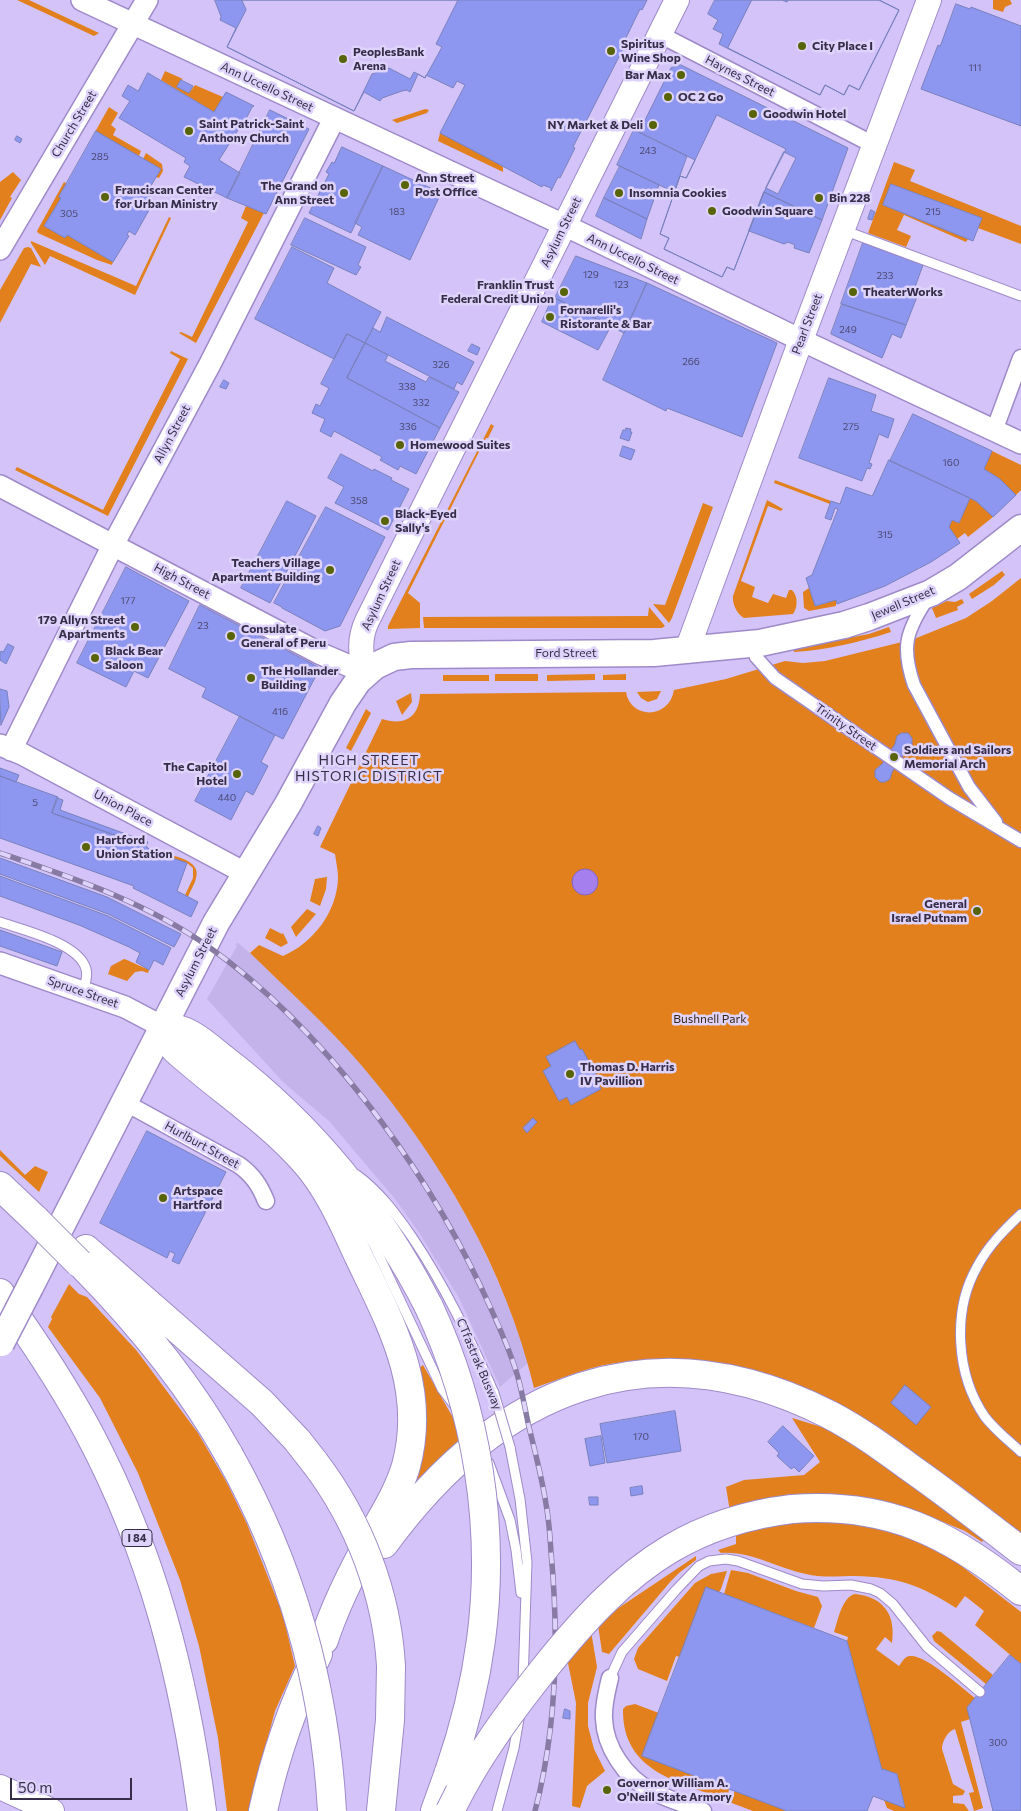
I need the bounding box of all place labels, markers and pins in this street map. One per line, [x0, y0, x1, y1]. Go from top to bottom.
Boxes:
place label: Spiritus Wine Shop [621, 37, 681, 65]
place label: City Place I [812, 39, 873, 53]
marker: City Place I [796, 40, 808, 52]
place label: PeoplesBank Arena [353, 45, 424, 73]
marker: Spiritus Wine Shop [605, 45, 617, 57]
marker: PeoplesBank Arena [337, 53, 349, 65]
place label: Bar Max [625, 68, 671, 82]
marker: Bar Max [675, 69, 687, 81]
place label: OC 2 Go [678, 90, 723, 104]
marker: OC 2 Go [662, 91, 674, 103]
place label: Goodwin Hotel [763, 107, 846, 121]
marker: Goodwin Hotel [747, 108, 759, 120]
place label: Saint Patrick-Saint Anthony Church [199, 117, 304, 145]
place label: NY Market & Deli [547, 118, 643, 132]
marker: NY Market & Deli [647, 119, 659, 131]
marker: Saint Patrick-Saint Anthony Church [183, 125, 195, 137]
place label: Ann Street Post Office [415, 171, 477, 199]
place label: The Grand on Ann Street [260, 179, 334, 207]
marker: Ann Street Post Office [399, 179, 411, 191]
place label: Franciscan Center for Urban Ministry [115, 183, 218, 211]
place label: Insomnia Cookies [629, 186, 727, 200]
marker: The Grand on Ann Street [338, 187, 350, 199]
marker: Insomnia Cookies [613, 187, 625, 199]
marker: Franciscan Center for Urban Ministry [99, 191, 111, 203]
place label: Bin 228 [829, 191, 871, 205]
marker: Bin 228 [813, 192, 825, 204]
place label: Goodwin Square [722, 204, 813, 218]
marker: Goodwin Square [706, 205, 718, 217]
place label: Franklin Trust Federal Credit Union [441, 278, 554, 306]
place label: TheaterWorks [863, 285, 943, 299]
marker: Franklin Trust Federal Credit Union [558, 286, 570, 298]
marker: TheaterWorks [847, 286, 859, 298]
place label: Fornarelli's Ristorante & Bar [560, 303, 652, 331]
marker: Fornarelli's Ristorante & Bar [544, 311, 556, 323]
place label: Homewood Suites [410, 438, 510, 452]
marker: Homewood Suites [394, 439, 406, 451]
place label: Black-Eyed Sally's [395, 507, 457, 535]
marker: Black-Eyed Sally's [379, 515, 391, 527]
place label: Teachers Village Apartment Building [212, 556, 320, 584]
marker: Teachers Village Apartment Building [324, 564, 336, 576]
place label: 179 Allyn Street Apartments [38, 613, 125, 641]
marker: 179 Allyn Street Apartments [129, 621, 141, 633]
place label: Consulate General of Peru [241, 622, 326, 650]
marker: Consulate General of Peru [225, 630, 237, 642]
place label: Black Bear Saloon [105, 644, 163, 672]
marker: Black Bear Saloon [89, 652, 101, 664]
place label: The Hollander Building [261, 664, 339, 692]
marker: The Hollander Building [245, 672, 257, 684]
place label: Soldiers and Sailors Memorial Arch [904, 743, 1011, 771]
marker: Soldiers and Sailors Memorial Arch [888, 751, 900, 763]
place label: The Capitol Hotel [163, 760, 227, 788]
marker: The Capitol Hotel [231, 768, 243, 780]
place label: Hartford Union Station [96, 833, 172, 861]
marker: Hartford Union Station [80, 841, 92, 853]
place label: General Israel Putnam [891, 897, 967, 925]
marker: General Israel Putnam [971, 905, 983, 917]
place label: Thomas D. Harris IV Pavillion [580, 1060, 675, 1088]
marker: Thomas D. Harris IV Pavillion [564, 1068, 576, 1080]
place label: Artspace Hartford [173, 1184, 223, 1212]
marker: Artspace Hartford [157, 1192, 169, 1204]
place label: Governor William A. O'Neill State Armory [617, 1776, 732, 1804]
marker: Governor William A. O'Neill State Armory [601, 1784, 613, 1796]

